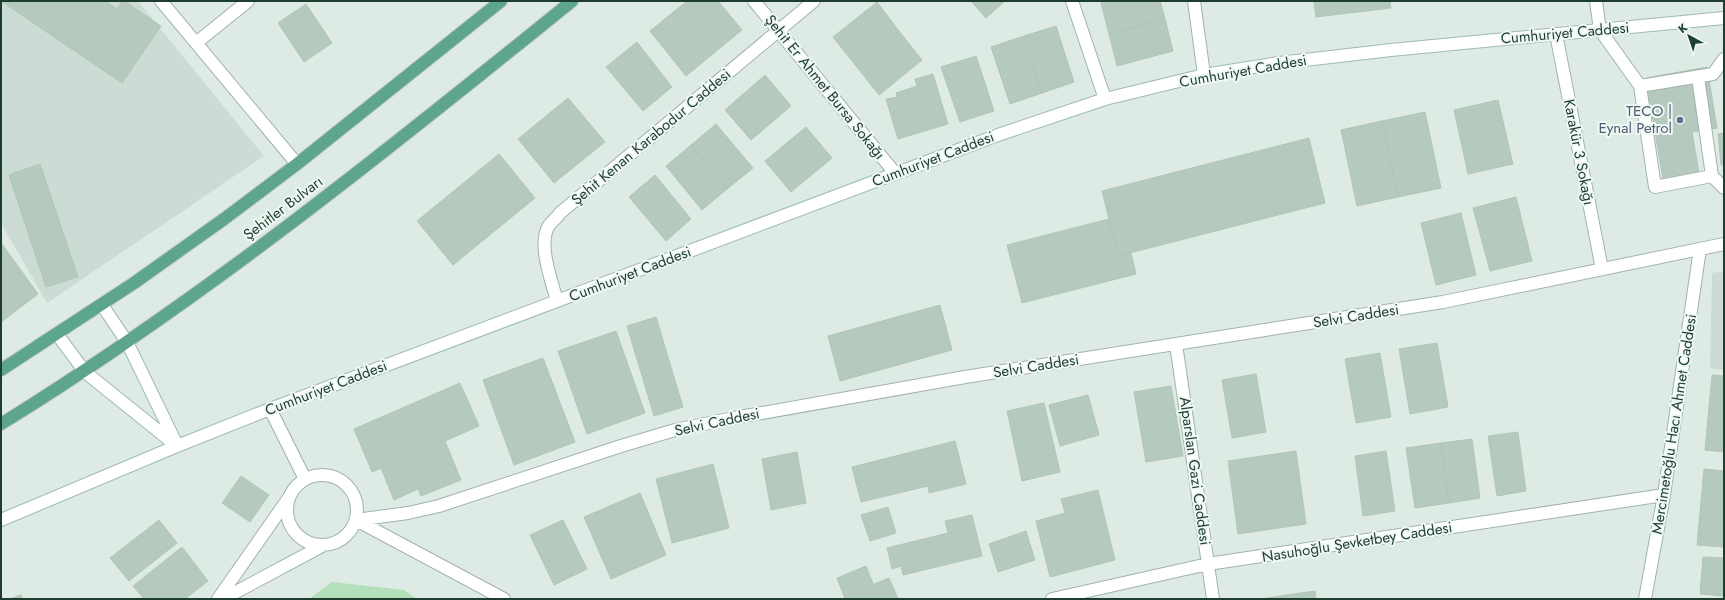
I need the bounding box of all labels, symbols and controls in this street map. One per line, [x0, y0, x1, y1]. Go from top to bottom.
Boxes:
street label: Şehit Er Ahmet Bursa Sokağı [760, 10, 890, 164]
street label: Cumhuriyet Caddesi [1500, 16, 1630, 50]
north arrow [1669, 16, 1709, 56]
text: K [1674, 20, 1691, 37]
street label: Cumhuriyet Caddesi [1178, 49, 1308, 93]
street label: Şehit Kenan Karabodur Caddesi [566, 64, 736, 210]
street label: Karakür 3 Sokağı [1558, 97, 1600, 207]
place label: TECO | Eynal Petrol [1598, 100, 1672, 139]
marker: TECO | Eynal Petrol [1675, 115, 1685, 125]
street label: Cumhuriyet Caddesi [869, 126, 997, 192]
street label: Şehitler Bulvarı [239, 171, 327, 245]
street label: Cumhuriyet Caddesi [566, 241, 694, 307]
street label: Selvi Caddesi [1311, 298, 1401, 334]
street label: Mercimetoğlu Hacı Ahmet Caddesi [1646, 312, 1702, 536]
street label: Selvi Caddesi [991, 348, 1081, 384]
street label: Cumhuriyet Caddesi [262, 355, 390, 421]
street label: Alparslan Gazi Caddesi [1174, 395, 1216, 547]
street label: Selvi Caddesi [672, 402, 762, 442]
street label: Nasuhoğlu Şevketbey Caddesi [1260, 516, 1454, 568]

